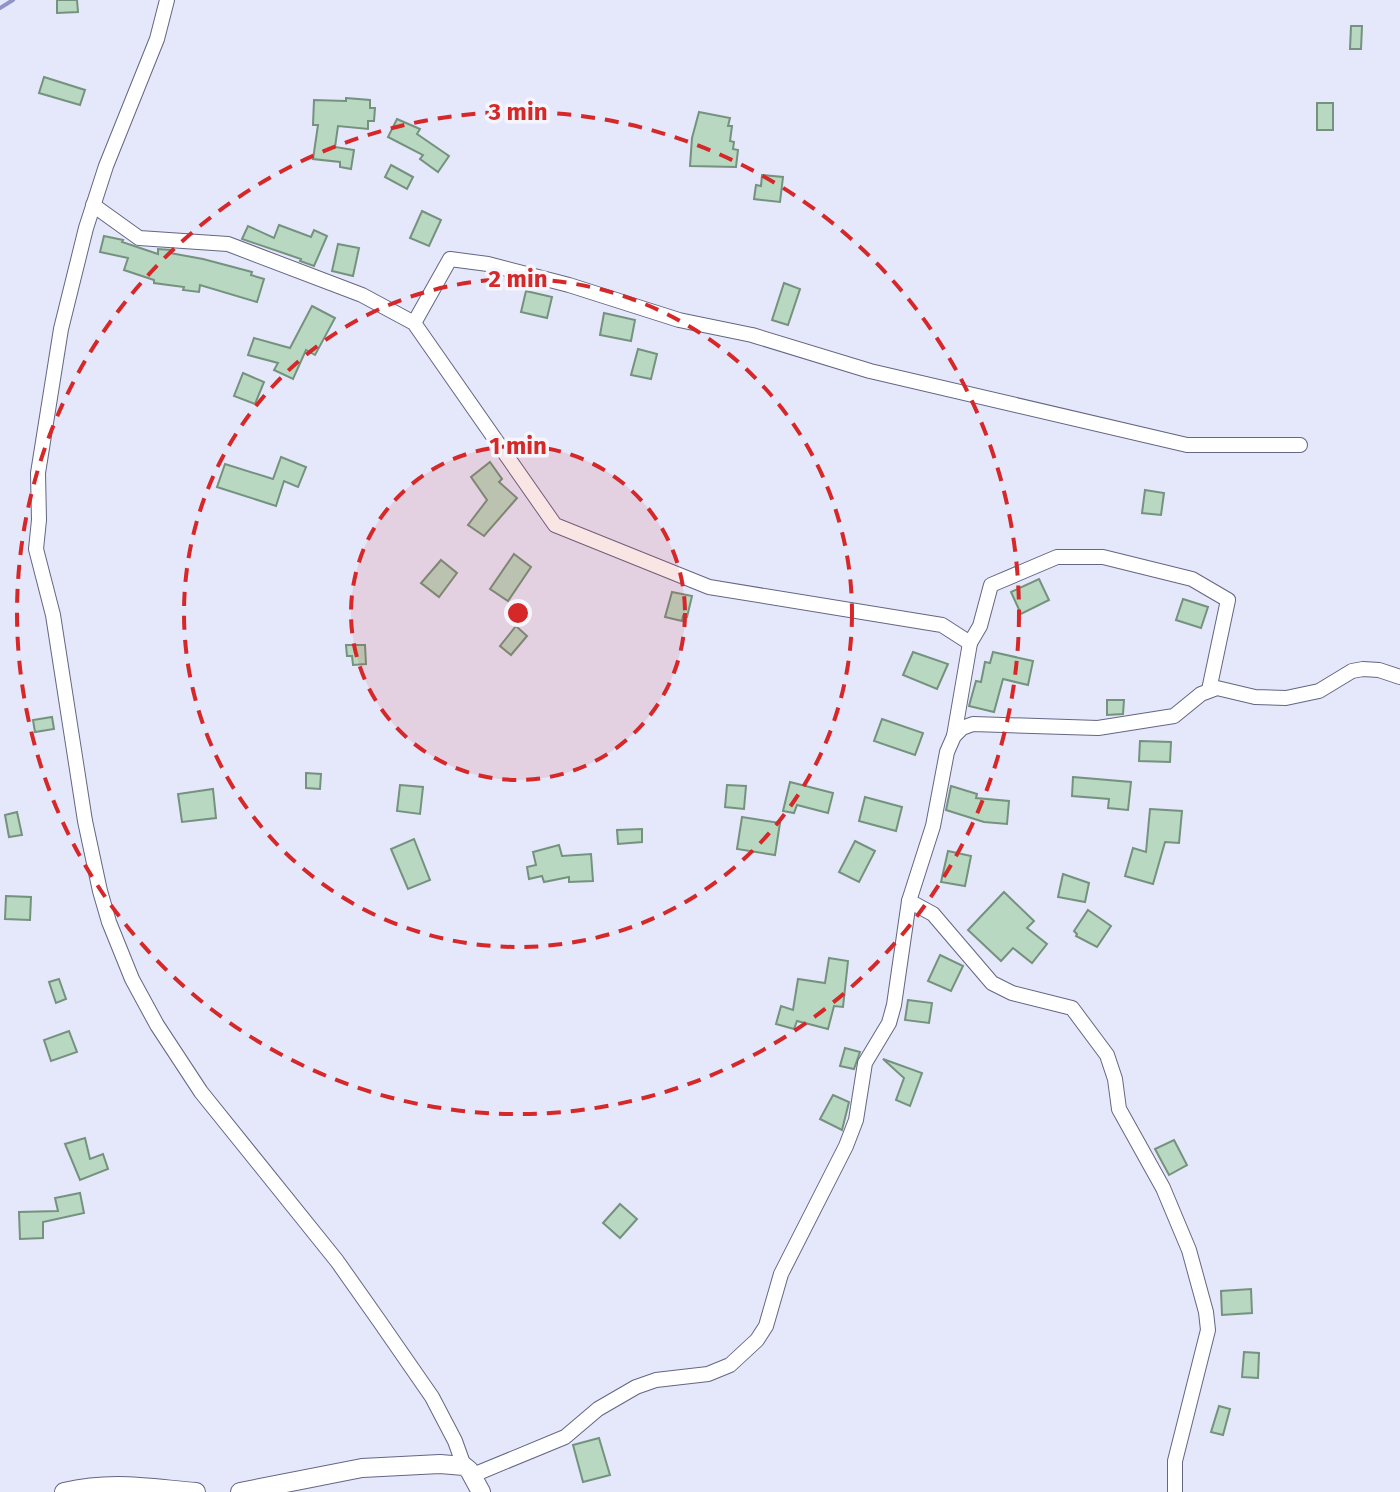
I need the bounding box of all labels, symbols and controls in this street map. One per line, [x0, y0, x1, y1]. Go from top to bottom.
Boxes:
text: 3 min [487, 98, 548, 126]
text: 2 min [489, 265, 548, 293]
text: 1 min [489, 432, 547, 460]
centre of rings [504, 599, 532, 627]

